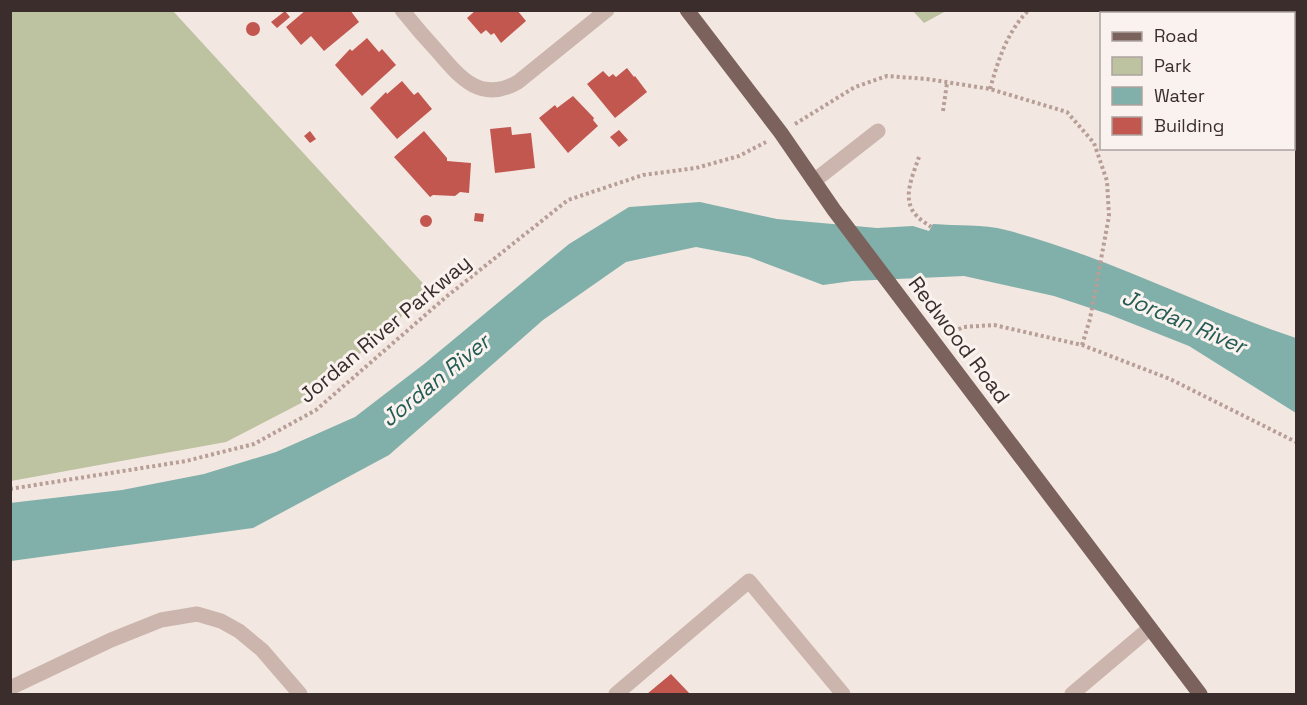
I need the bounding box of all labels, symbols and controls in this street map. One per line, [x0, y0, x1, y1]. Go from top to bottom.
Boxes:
legend [1100, 12, 1295, 150]
text: Road [1154, 24, 1198, 47]
text: Park [1154, 54, 1192, 77]
text: Water [1154, 84, 1205, 107]
text: Building [1154, 114, 1224, 137]
street label: Jordan River Parkway [294, 250, 476, 408]
street label: Redwood Road [903, 271, 1016, 409]
water label: Jordan River [1118, 282, 1253, 361]
water label: Jordan River [375, 328, 495, 432]

